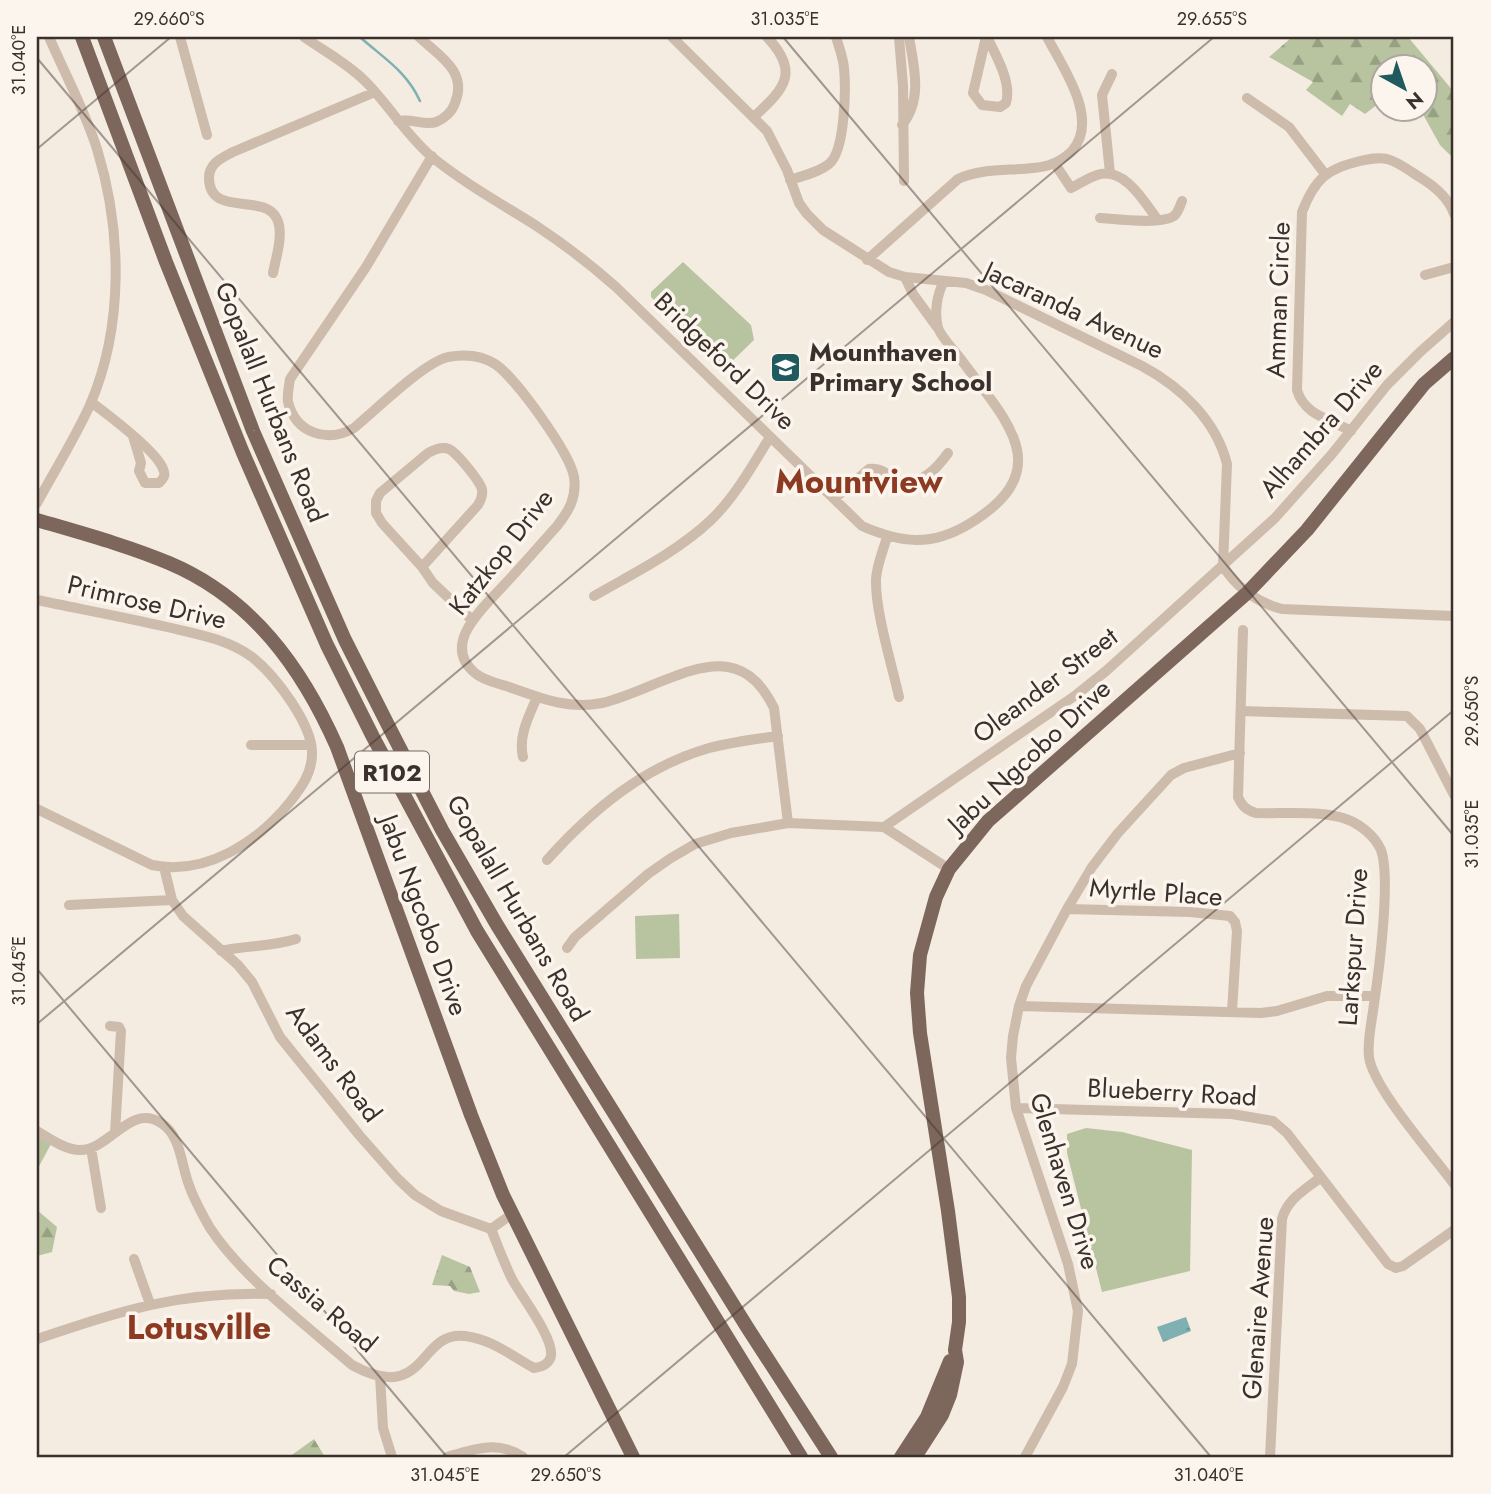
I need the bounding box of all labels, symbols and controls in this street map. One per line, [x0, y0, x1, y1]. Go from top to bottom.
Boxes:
text: 29.660°S [133, 6, 205, 32]
text: 31.035°E [750, 6, 820, 32]
text: 29.655°S [1177, 6, 1247, 32]
text: 31.040°E [6, 25, 32, 95]
north arrow [1368, 52, 1438, 122]
text: N [1400, 85, 1429, 116]
street label: Amman Circle [1256, 221, 1300, 379]
street label: Jacaranda Avenue [975, 250, 1170, 368]
street label: Gopalall Hurbans Road [205, 276, 337, 528]
street label: Bridgeford Drive [646, 283, 804, 439]
place label: Mounthaven Primary School [809, 333, 992, 401]
school or university icon: Mounthaven Primary School [769, 350, 803, 384]
street label: Alhambra Drive [1250, 352, 1392, 506]
district label: Mountview [775, 458, 944, 505]
street label: Katzkop Drive [440, 481, 562, 623]
street label: Primrose Drive [64, 565, 230, 639]
street label: Oleander Street [964, 617, 1126, 752]
street label: Jabu Ngcobo Drive [937, 670, 1119, 844]
text: 29.650°S [1459, 675, 1485, 746]
road number: R102 [355, 752, 429, 792]
street label: Gopalall Hurbans Road [437, 787, 599, 1029]
text: 31.035°E [1459, 799, 1485, 869]
street label: Jabu Ngcobo Drive [369, 806, 478, 1021]
street label: Larkspur Drive [1329, 867, 1377, 1027]
street label: Myrtle Place [1088, 868, 1224, 916]
text: 31.045°E [6, 936, 32, 1006]
street label: Adams Road [277, 996, 391, 1130]
street label: Blueberry Road [1086, 1069, 1258, 1115]
street label: Glenhaven Drive [1020, 1088, 1110, 1274]
street label: Glenaire Avenue [1233, 1215, 1283, 1401]
street label: Cassia Road [258, 1246, 386, 1362]
district label: Lotusville [127, 1304, 271, 1351]
text: 31.045°E [410, 1462, 480, 1488]
text: 29.650°S [531, 1462, 602, 1488]
text: 31.040°E [1174, 1462, 1244, 1488]

